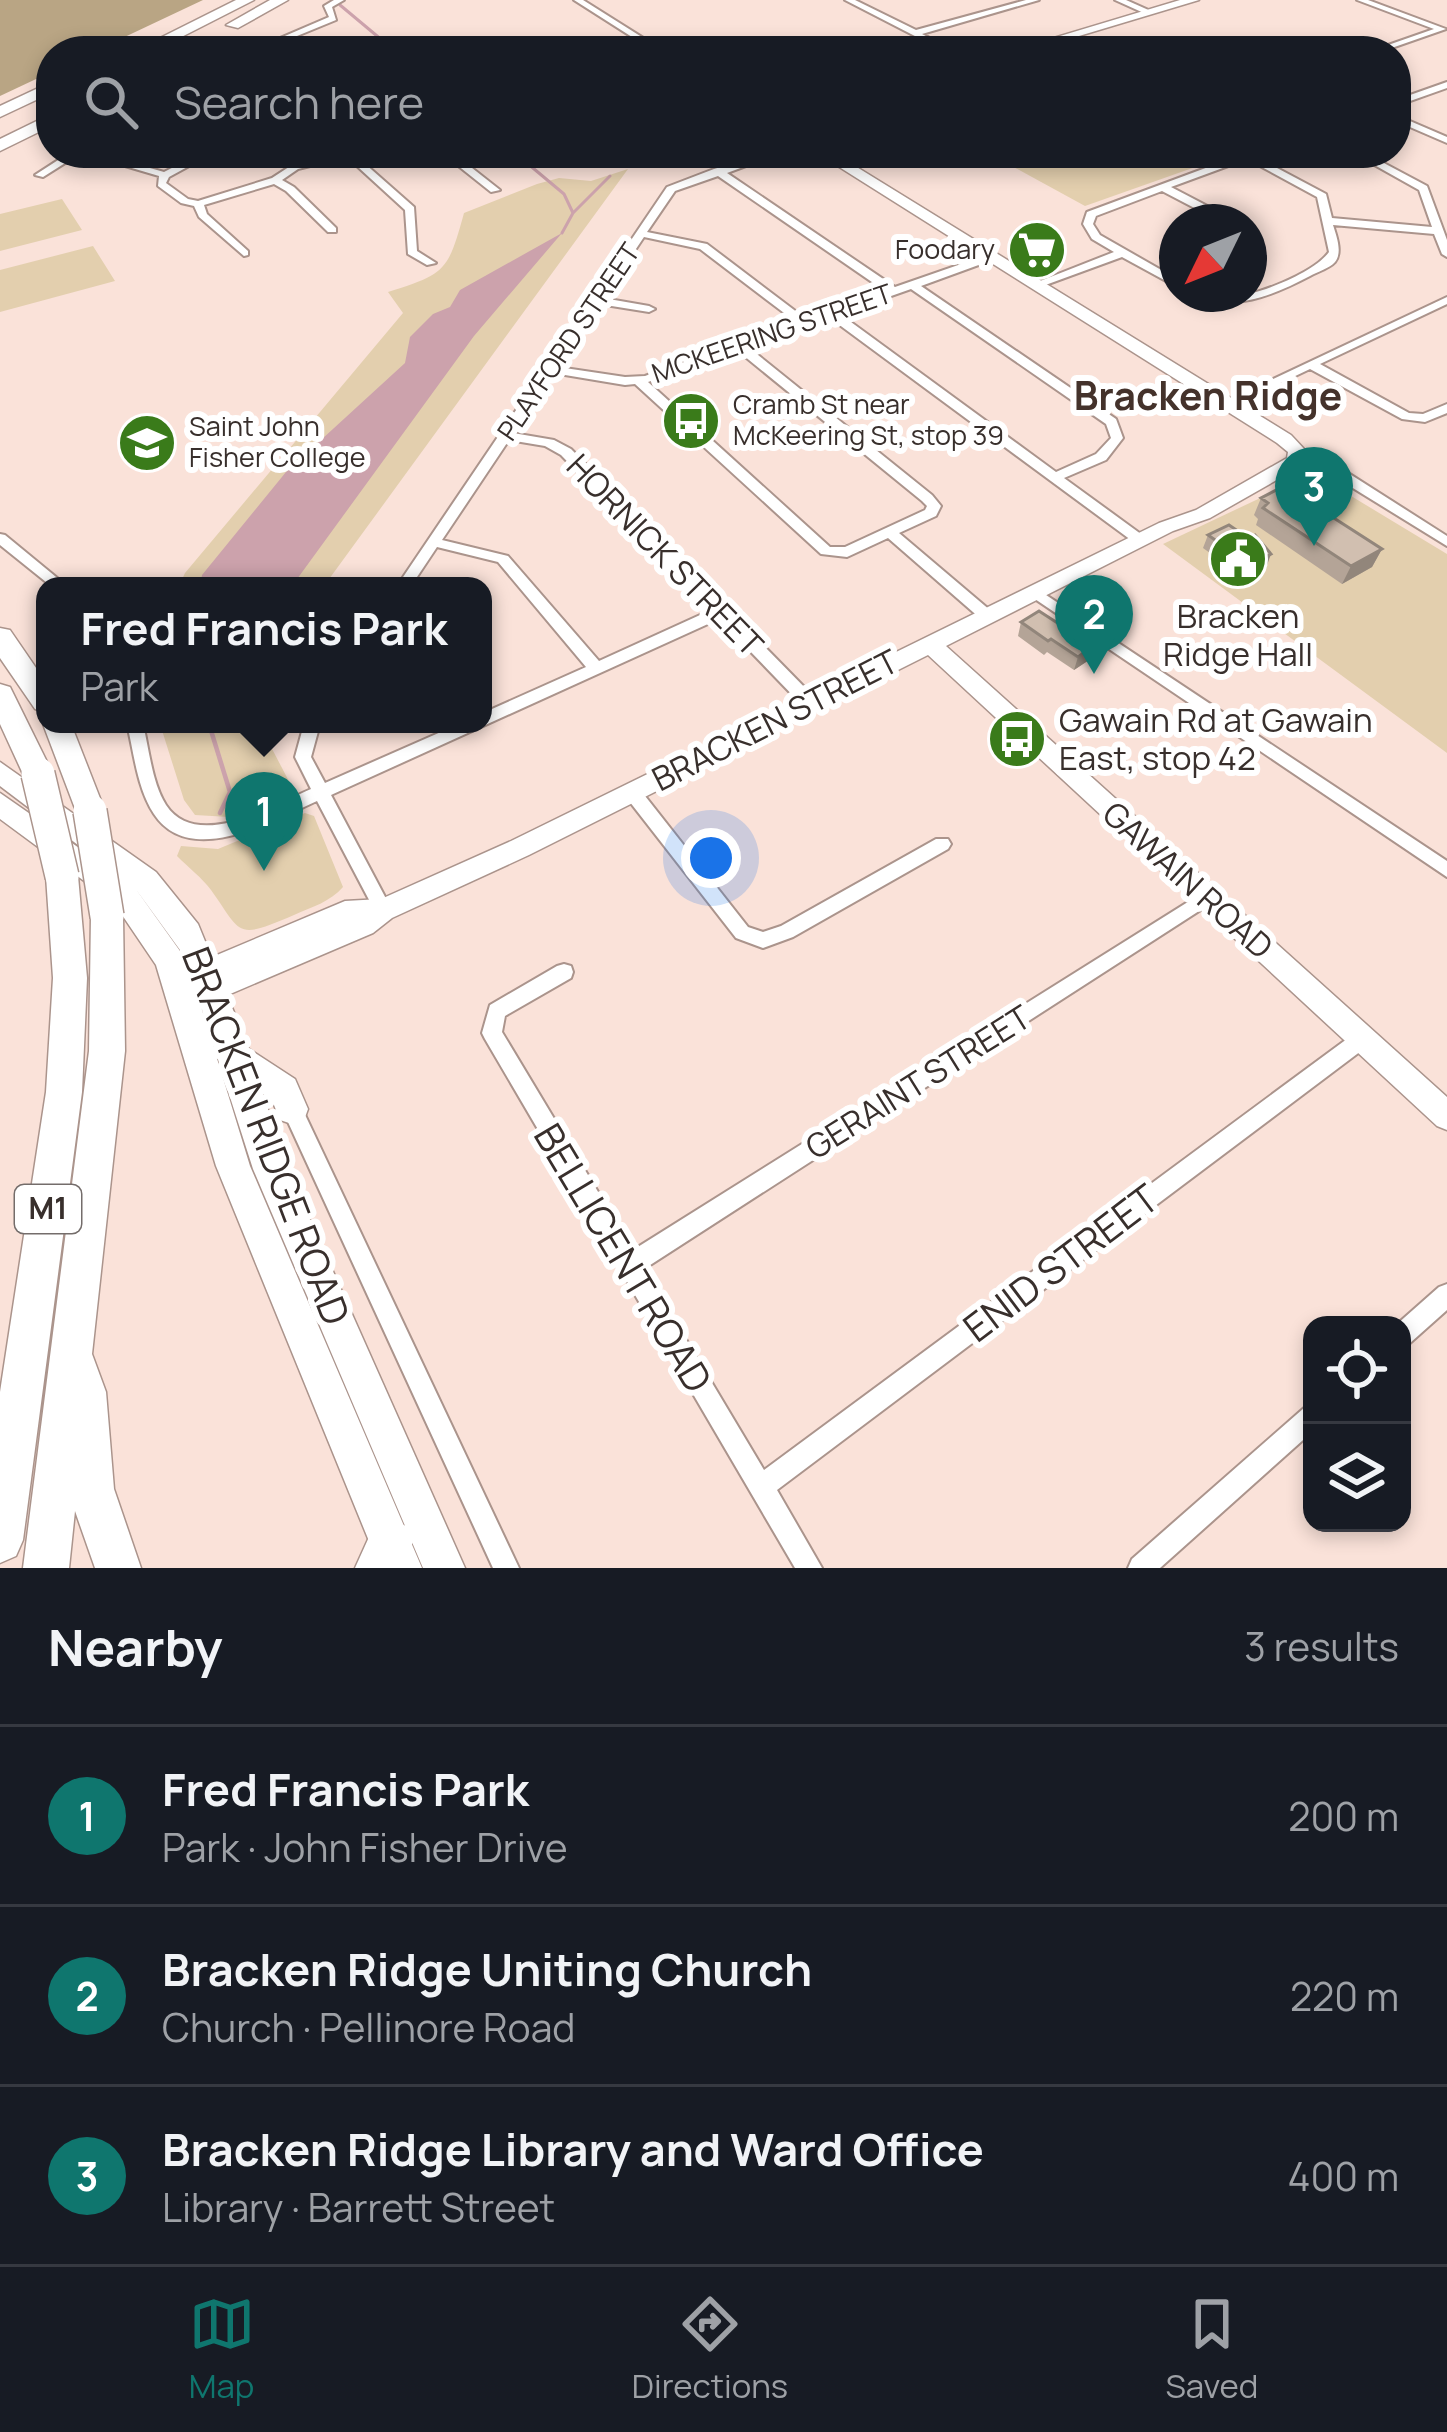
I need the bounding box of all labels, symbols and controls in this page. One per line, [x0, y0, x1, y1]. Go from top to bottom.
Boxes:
search box [36, 36, 1411, 168]
icon: search [78, 69, 144, 135]
text: Search here [174, 71, 424, 133]
north arrow [1159, 204, 1267, 312]
supermarket icon: Foodary [1006, 219, 1068, 281]
place label: Foodary [895, 230, 995, 267]
street label: PLAYFORD STREET [488, 235, 648, 447]
street label: MCKEERING STREET [646, 274, 897, 391]
district label: Bracken Ridge [1074, 368, 1342, 422]
place label: Cramb St near McKeering St, stop 39 [733, 385, 1004, 453]
bus stop icon: Cramb St near McKeering St, stop 39 [660, 390, 722, 452]
place label: Saint John Fisher College [189, 407, 365, 475]
school or university icon: Saint John Fisher College [116, 412, 178, 474]
street label: HORNICK STREET [557, 444, 774, 666]
pin: 3 [1275, 447, 1353, 546]
public building icon: Bracken Ridge Hall [1207, 528, 1269, 590]
pin: 2 [1055, 575, 1133, 674]
popup [36, 577, 492, 733]
place label: Bracken Ridge Hall [1163, 593, 1313, 676]
text: Fred Francis Park [81, 597, 448, 659]
street label: BRACKEN STREET [644, 638, 906, 801]
text: Park [81, 659, 158, 713]
place label: Gawain Rd at Gawain East, stop 42 [1059, 697, 1373, 780]
bus stop icon: Gawain Rd at Gawain East, stop 42 [986, 708, 1048, 770]
pin: 1 [225, 772, 303, 871]
street label: GAWAIN ROAD [1094, 791, 1283, 968]
your location [681, 828, 741, 888]
street label: BRACKEN RIDGE ROAD [170, 939, 364, 1332]
street label: GERAINT STREET [797, 994, 1039, 1169]
street label: BELLICENT ROAD [522, 1113, 725, 1402]
street label: ENID STREET [952, 1171, 1169, 1353]
road number: M1 [15, 1185, 81, 1233]
map controls [1303, 1316, 1411, 1532]
button: locate [1303, 1316, 1411, 1424]
button: layers [1303, 1424, 1411, 1532]
text: Nearby [48, 1612, 223, 1681]
text: 3 results [1244, 1619, 1399, 1673]
text: Fred Francis Park [162, 1758, 529, 1820]
text: 1 [78, 1789, 96, 1843]
text: 200 m [1288, 1789, 1399, 1843]
text: Park · John Fisher Drive [162, 1820, 568, 1874]
text: Bracken Ridge Uniting Church [162, 1938, 812, 2000]
text: 2 [75, 1969, 99, 2023]
text: 220 m [1290, 1969, 1399, 2023]
text: Church · Pellinore Road [162, 2000, 575, 2054]
text: Bracken Ridge Library and Ward Office [162, 2118, 984, 2180]
text: 3 [76, 2149, 98, 2203]
text: 400 m [1288, 2149, 1399, 2203]
text: Library · Barrett Street [162, 2180, 555, 2234]
tab: Map [189, 2291, 255, 2408]
tab: Directions [632, 2291, 788, 2408]
tab: Saved [1165, 2291, 1258, 2408]

